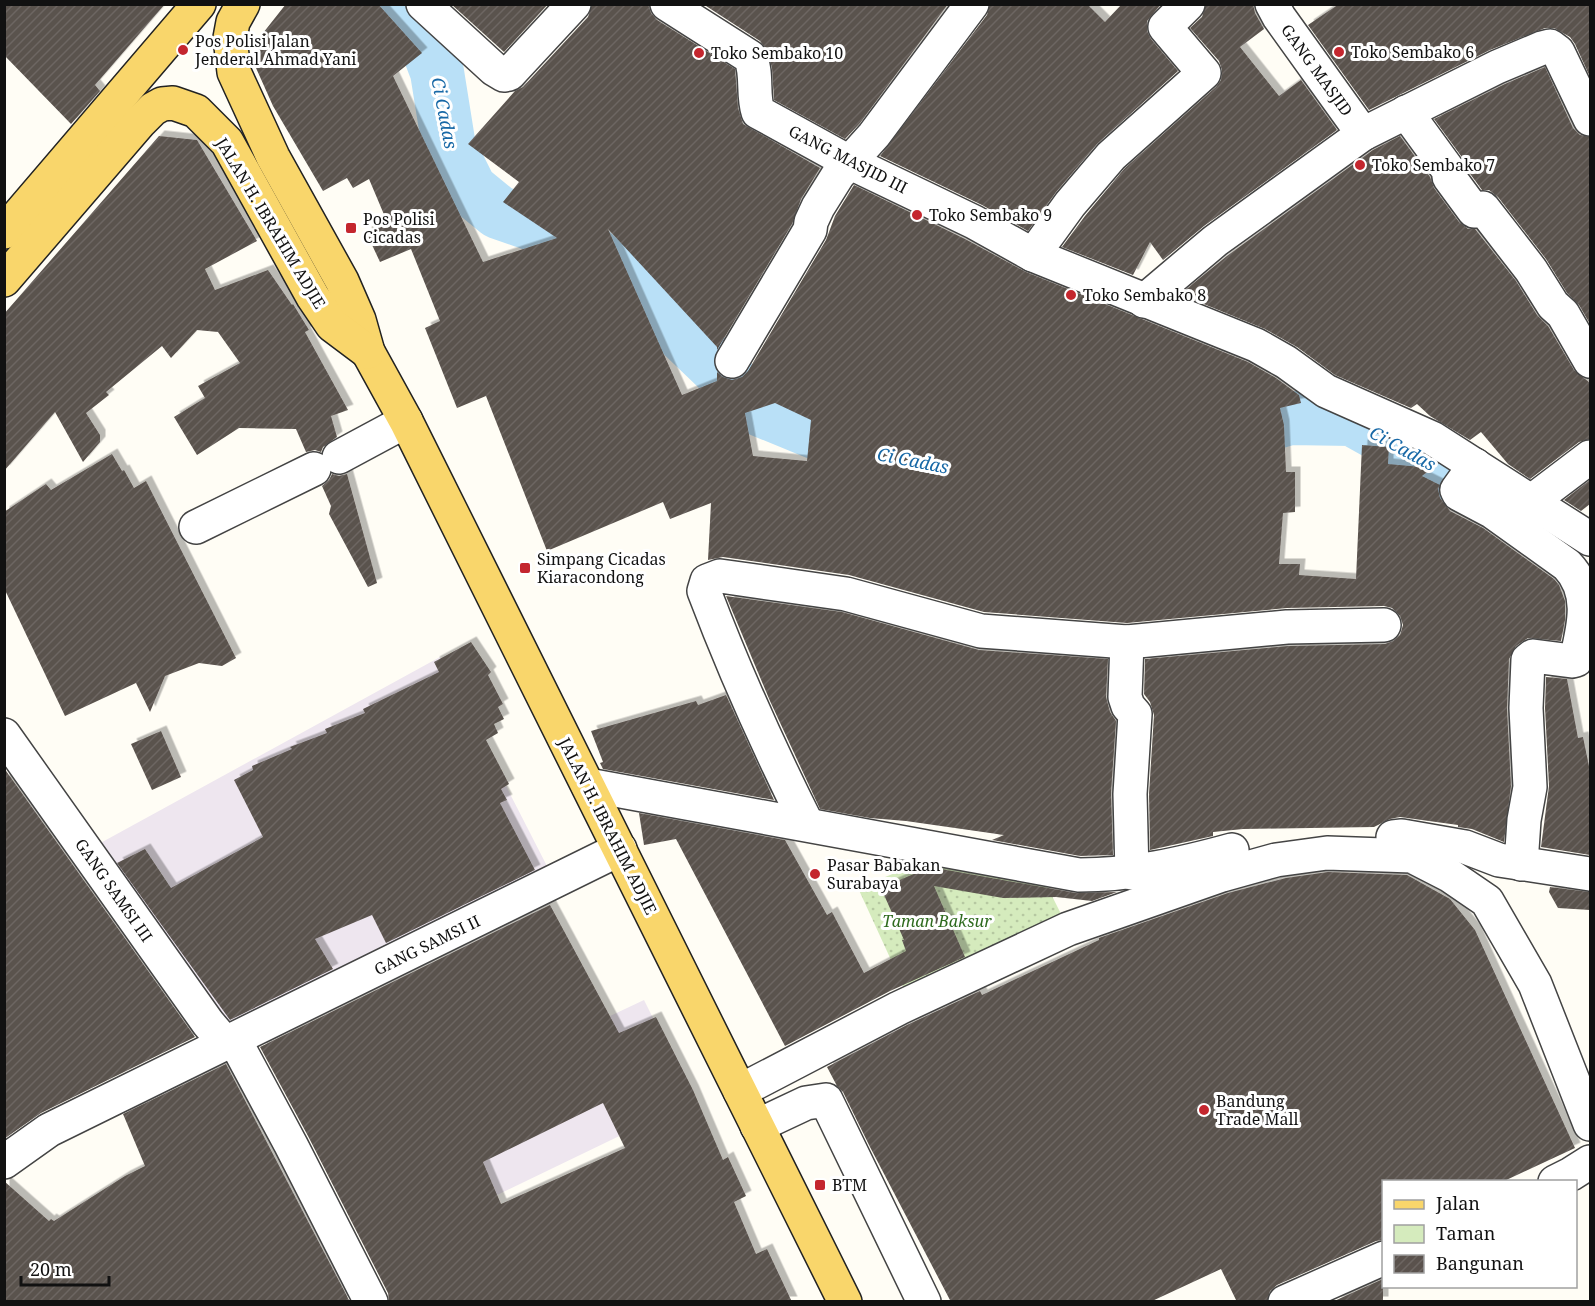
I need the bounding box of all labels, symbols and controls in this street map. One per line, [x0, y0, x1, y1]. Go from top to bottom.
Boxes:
street label: GANG MASJID [1276, 20, 1358, 120]
place label: Pos Polisi Jalan Jenderal Ahmad Yani [194, 30, 356, 70]
place label: Toko Sembako 6 [1351, 41, 1474, 63]
place label: Toko Sembako 10 [711, 42, 843, 64]
marker: Pos Polisi Jalan Jenderal Ahmad Yani [176, 43, 190, 57]
marker: Toko Sembako 6 [1332, 45, 1346, 59]
marker: Toko Sembako 10 [692, 46, 706, 60]
water label: Ci Cadas [426, 75, 464, 151]
street label: GANG MASJID III [785, 120, 911, 198]
street label: JALAN H. IBRAHIM ADJIE [211, 133, 331, 313]
place label: Toko Sembako 7 [1372, 154, 1495, 176]
marker: Toko Sembako 7 [1353, 158, 1367, 172]
place label: Toko Sembako 9 [929, 204, 1052, 226]
place label: Pos Polisi Cicadas [363, 208, 435, 248]
marker: Toko Sembako 9 [910, 208, 924, 222]
marker: Pos Polisi Cicadas [344, 221, 358, 235]
place label: Toko Sembako 8 [1083, 284, 1206, 306]
marker: Toko Sembako 8 [1064, 288, 1078, 302]
water label: Ci Cadas [1366, 420, 1440, 476]
water label: Ci Cadas [875, 441, 951, 479]
place label: Simpang Cicadas Kiaracondong [537, 548, 666, 588]
marker: Simpang Cicadas Kiaracondong [518, 561, 532, 575]
street label: JALAN H. IBRAHIM ADJIE [553, 733, 662, 918]
street label: GANG SAMSI III [70, 834, 158, 946]
place label: Pasar Babakan Surabaya [827, 854, 941, 894]
marker: Pasar Babakan Surabaya [808, 867, 822, 881]
street label: GANG SAMSI II [370, 910, 484, 980]
park label: Taman Baksur [882, 910, 992, 932]
place label: Bandung Trade Mall [1216, 1090, 1299, 1130]
marker: Bandung Trade Mall [1197, 1103, 1211, 1117]
place label: BTM [832, 1174, 867, 1196]
marker: BTM [813, 1178, 827, 1192]
legend [1382, 1180, 1577, 1288]
text: Jalan [1435, 1191, 1480, 1215]
text: Taman [1436, 1221, 1496, 1245]
scale bar [21, 1249, 110, 1287]
text: Bangunan [1436, 1251, 1524, 1275]
text: 20 m [30, 1257, 72, 1281]

